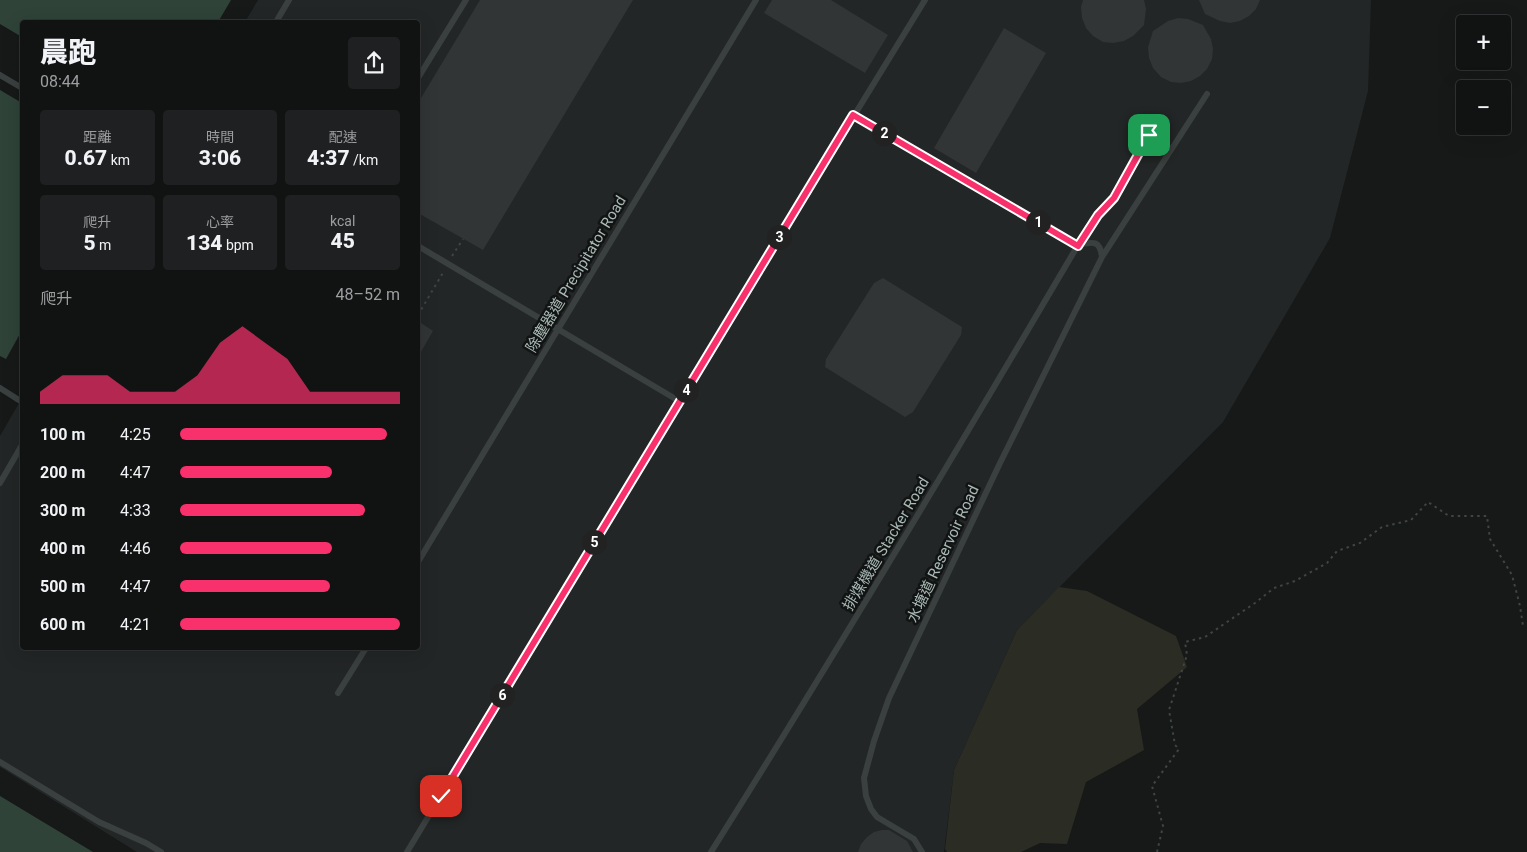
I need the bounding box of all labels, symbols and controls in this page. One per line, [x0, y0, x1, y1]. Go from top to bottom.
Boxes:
map controls [1456, 15, 1511, 135]
button: + [1456, 15, 1511, 70]
text: 晨跑 [40, 36, 96, 69]
button: share [348, 37, 400, 89]
text: 08:44 [40, 72, 80, 91]
button: − [1456, 80, 1511, 135]
pin [1128, 114, 1170, 156]
pin: 2 [872, 120, 896, 146]
icon: arrive [1135, 121, 1163, 149]
text: 2 [880, 125, 889, 141]
text: 距離 [83, 129, 111, 145]
text: 時間 [206, 129, 234, 145]
text: 配速 [329, 129, 357, 145]
text: 0.67 [65, 146, 107, 170]
text: 3:06 [199, 146, 241, 170]
text: 4:37 [307, 146, 350, 170]
text: km [107, 152, 130, 168]
text: /km [350, 152, 378, 168]
street label: 除塵器道 Precipitator Road [522, 193, 630, 355]
pin: 1 [1026, 210, 1050, 234]
text: kcal [330, 213, 355, 229]
text: 爬升 [83, 214, 111, 230]
text: 心率 [206, 214, 234, 230]
text: 1 [1034, 214, 1043, 230]
pin: 3 [766, 224, 792, 250]
text: 45 [331, 229, 355, 253]
text: 3 [775, 229, 784, 245]
text: 5 [83, 231, 96, 255]
text: 134 [186, 231, 222, 255]
text: m [96, 237, 111, 253]
text: bpm [222, 237, 254, 253]
text: 48–52 m [336, 285, 400, 304]
text: 爬升 [40, 289, 72, 308]
pin: 4 [674, 378, 698, 402]
text: 4 [682, 382, 691, 398]
text: 100 m [40, 425, 85, 444]
text: 4:25 [120, 425, 151, 444]
text: 200 m [40, 463, 85, 482]
text: 4:47 [120, 463, 151, 482]
street label: 排煤機道 Stacker Road [839, 474, 933, 614]
street label: 水塘道 Reservoir Road [903, 482, 983, 626]
text: 300 m [40, 501, 85, 520]
text: 4:33 [120, 501, 151, 520]
pin: 5 [582, 530, 606, 554]
text: 5 [590, 534, 599, 550]
text: 400 m [40, 539, 85, 558]
text: 4:46 [120, 539, 151, 558]
text: 500 m [40, 577, 85, 596]
text: 4:47 [120, 577, 151, 596]
text: 600 m [40, 615, 85, 634]
text: 4:21 [120, 615, 151, 634]
pin: 6 [490, 682, 514, 708]
text: 6 [498, 687, 507, 703]
pin [420, 775, 462, 817]
icon: check [427, 782, 455, 810]

